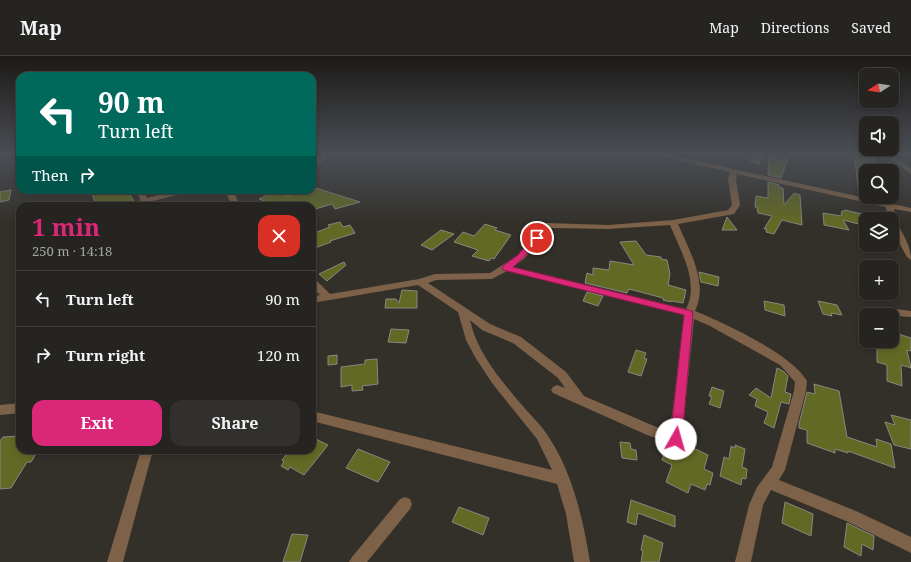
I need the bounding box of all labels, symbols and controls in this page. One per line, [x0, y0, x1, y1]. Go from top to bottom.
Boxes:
text: Map [20, 15, 62, 41]
text: Map [709, 18, 739, 37]
text: Directions [761, 18, 829, 37]
text: Saved [851, 18, 891, 37]
north arrow [859, 68, 899, 108]
map controls [859, 68, 899, 348]
text: 90 m [98, 83, 165, 121]
icon: left [32, 88, 84, 140]
button: sound [859, 116, 899, 156]
text: Turn left [98, 119, 173, 143]
icon: right [76, 164, 98, 186]
button: search [859, 164, 899, 204]
text: Then [32, 165, 68, 185]
text: 1 min [32, 210, 100, 243]
button: layers [859, 212, 899, 252]
button: close [258, 215, 300, 257]
pin [520, 221, 554, 255]
icon: arrive [526, 227, 548, 249]
text: 250 m · 14:18 [32, 242, 112, 260]
button: + [859, 260, 899, 300]
icon: left [32, 288, 54, 310]
text: Turn left [66, 289, 134, 309]
text: 90 m [265, 289, 300, 309]
button: − [859, 308, 899, 348]
icon: right [32, 344, 54, 366]
text: Turn right [66, 345, 145, 365]
text: 120 m [257, 345, 300, 365]
button: Exit [32, 400, 162, 446]
button: Share [170, 400, 300, 446]
position arrow [655, 418, 697, 460]

